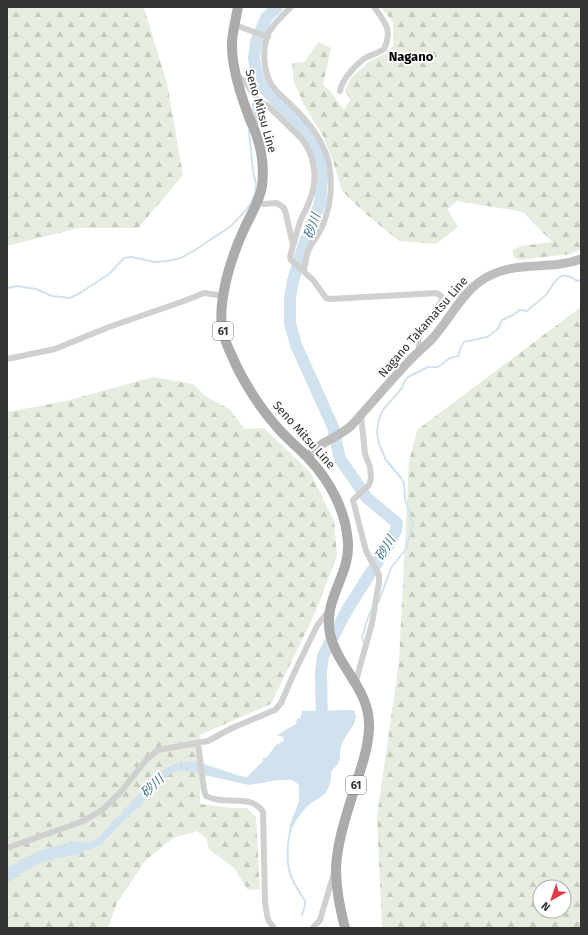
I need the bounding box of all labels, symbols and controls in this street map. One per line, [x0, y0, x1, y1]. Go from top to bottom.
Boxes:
district label: Nagano [389, 49, 434, 64]
street label: Seno Mitsu Line [242, 68, 280, 154]
water label: 砂川 [301, 209, 324, 241]
street label: Nagano Takamatsu Line [375, 274, 471, 380]
road number: 61 [213, 322, 233, 340]
street label: Seno Mitsu Line [270, 398, 338, 472]
water label: 砂川 [372, 531, 399, 563]
water label: 砂川 [137, 770, 168, 800]
road number: 61 [346, 776, 366, 794]
north arrow [532, 879, 572, 919]
text: N [539, 899, 553, 914]

